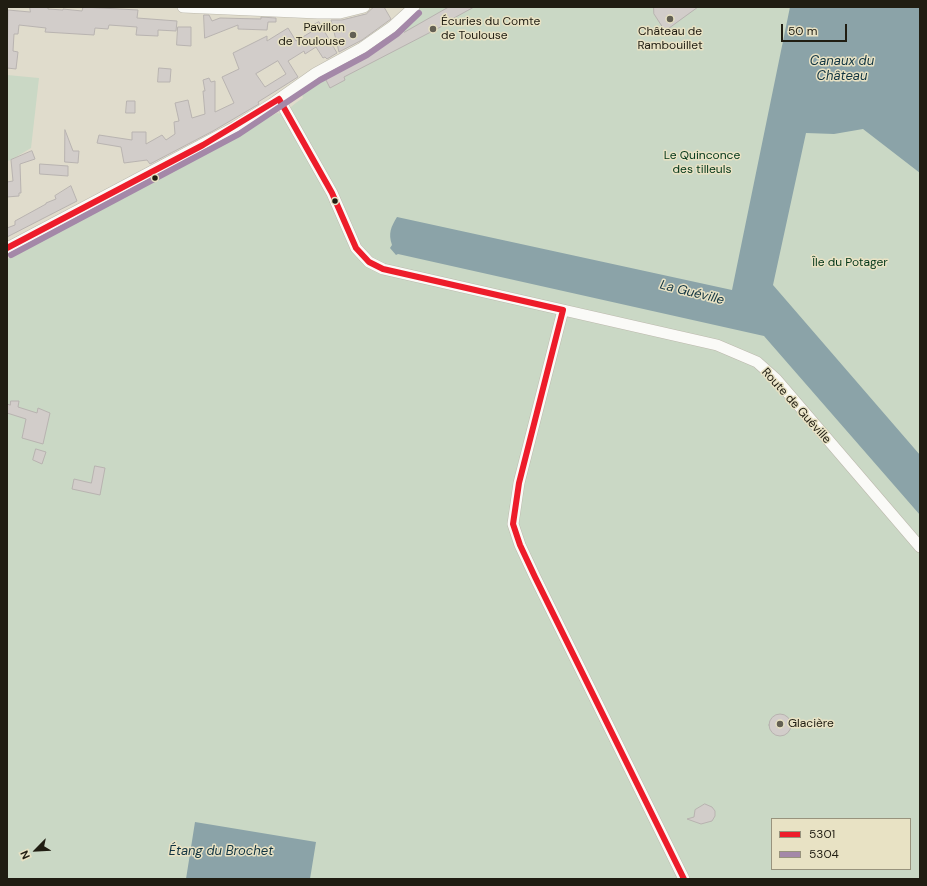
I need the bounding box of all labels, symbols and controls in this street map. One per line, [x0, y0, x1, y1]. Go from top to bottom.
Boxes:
marker: Château de Rambouillet [665, 14, 675, 24]
place label: Écuries du Comte de Toulouse [441, 15, 540, 43]
scale bar [783, 16, 849, 42]
place label: Pavillon de Toulouse [278, 21, 345, 49]
text: 50 m [788, 23, 817, 39]
marker: Écuries du Comte de Toulouse [428, 24, 438, 34]
place label: Château de Rambouillet [637, 25, 703, 53]
marker: Pavillon de Toulouse [348, 30, 358, 40]
water label: Canaux du Château [810, 54, 874, 85]
park label: Le Quinconce des tilleuls [664, 149, 740, 177]
unlabelled marker [150, 173, 160, 183]
unlabelled marker [330, 196, 340, 206]
park label: Île du Potager [812, 256, 888, 270]
water label: La Guéville [658, 277, 726, 309]
street label: Route de Guéville [758, 365, 834, 447]
place label: Glacière [788, 717, 834, 731]
marker: Glacière [775, 719, 785, 729]
legend [771, 818, 911, 870]
text: 5301 [809, 826, 835, 842]
north arrow [16, 830, 56, 870]
water label: Étang du Brochet [169, 844, 273, 860]
text: 5304 [809, 846, 839, 862]
text: N [17, 848, 33, 861]

